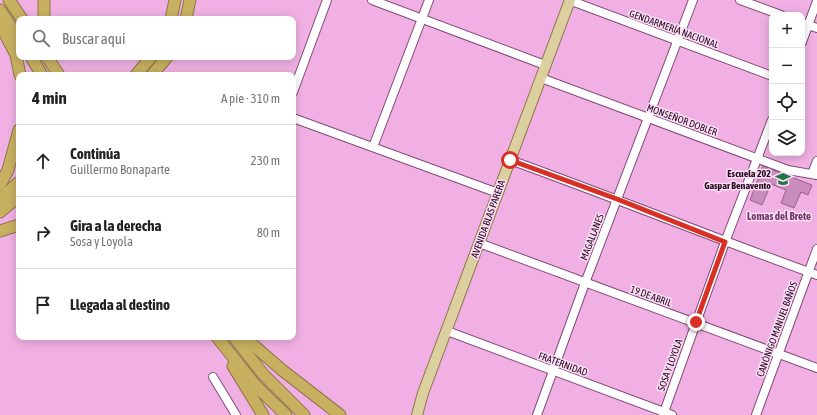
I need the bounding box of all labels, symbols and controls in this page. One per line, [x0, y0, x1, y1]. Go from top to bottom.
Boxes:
street label: GENDARMERÍA NACIONAL [628, 8, 720, 50]
map controls [769, 12, 805, 156]
button: + [769, 12, 805, 48]
search box [16, 16, 296, 60]
icon: search [30, 27, 52, 49]
text: Buscar aquí [62, 30, 125, 47]
button: − [769, 48, 805, 84]
button: locate [769, 84, 805, 120]
text: 4 min [32, 88, 67, 108]
text: A pie · 310 m [221, 91, 280, 106]
street label: MONSEÑOR DOBLER [645, 102, 719, 138]
button: layers [769, 120, 805, 156]
text: Continúa [70, 145, 120, 162]
icon: ahead [32, 150, 54, 172]
route start [501, 151, 519, 169]
text: 230 m [251, 153, 280, 168]
text: Guillermo Bonaparte [70, 162, 170, 177]
place label: Escuela 202 Gaspar Benavento [704, 168, 771, 191]
school or university icon: Escuela 202 Gaspar Benavento [774, 170, 792, 188]
street label: AVENIDA BLAS PARERA [469, 179, 507, 259]
district label: Lomas del Brete [747, 210, 811, 222]
street label: MAGALLANES [578, 212, 606, 262]
text: Gira a la derecha [70, 217, 161, 234]
icon: right [32, 222, 54, 244]
text: 80 m [257, 225, 280, 240]
text: Sosa y Loyola [70, 234, 133, 249]
street label: CANÓNIGO MANUEL BAÑOS [755, 280, 799, 378]
street label: 19 DE ABRIL [629, 283, 673, 309]
icon: arrive [32, 294, 54, 316]
text: Llegada al destino [70, 296, 170, 313]
route end [687, 313, 705, 331]
street label: SOSA Y LOYOLA [656, 338, 684, 392]
street label: FRATERNIDAD [537, 350, 590, 378]

